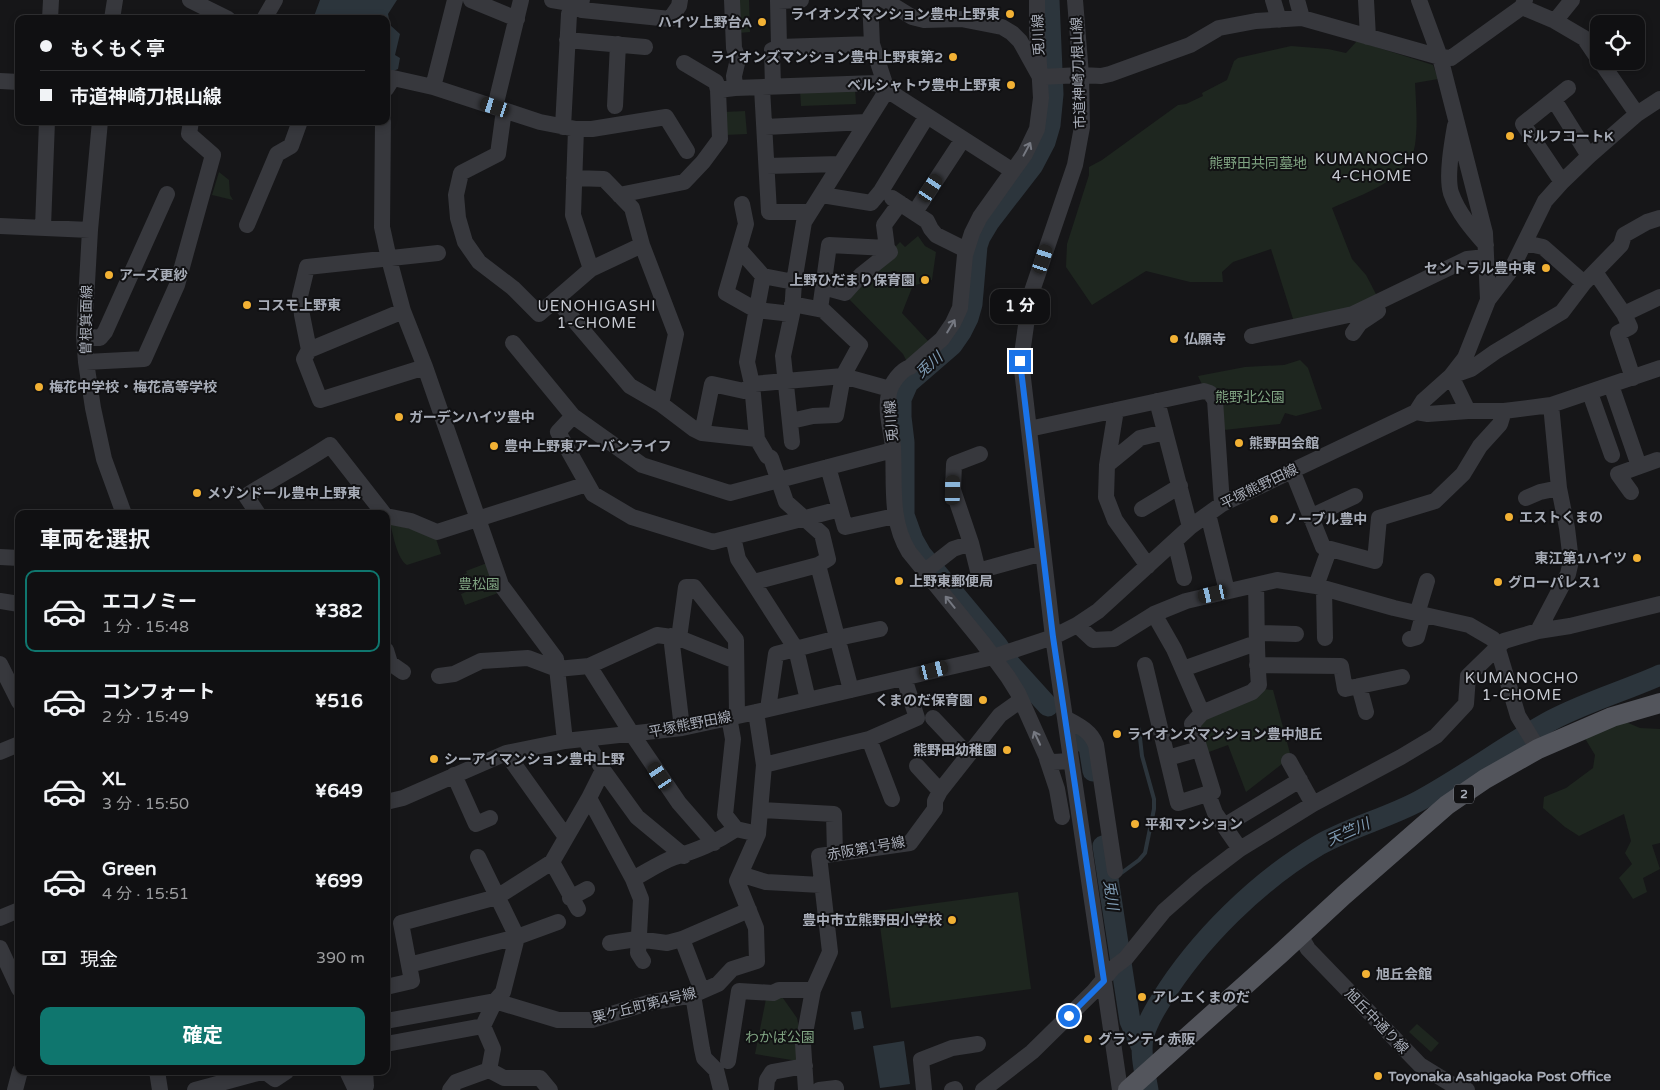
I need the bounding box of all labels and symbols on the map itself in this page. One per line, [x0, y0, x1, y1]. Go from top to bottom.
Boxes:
place label: ライオンズマンション豊中上野東 [790, 6, 1000, 23]
marker: ライオンズマンション豊中上野東 [1004, 8, 1016, 20]
place label: ハイツ上野台A [658, 14, 753, 31]
street label: 兎川線 [1029, 14, 1048, 56]
marker: ハイツ上野台A [756, 16, 768, 28]
street label: 市道神崎刀根山線 [1068, 17, 1089, 129]
place label: ライオンズマンション豊中上野東第2 [710, 49, 943, 66]
marker: ライオンズマンション豊中上野東第2 [947, 51, 959, 63]
place label: ベルシャトウ豊中上野東 [847, 77, 1001, 94]
marker: ベルシャトウ豊中上野東 [1005, 79, 1017, 91]
car [478, 95, 511, 119]
place label: ドルフコートK [1520, 128, 1614, 145]
marker: ドルフコートK [1504, 130, 1516, 142]
one-way arrow [1022, 142, 1032, 157]
district label: KUMANOCHO 4-CHOME [1315, 150, 1429, 185]
park label: 熊野田共同墓地 [1209, 155, 1307, 172]
car [916, 171, 945, 205]
car [1031, 242, 1054, 276]
place label: セントラル豊中東 [1424, 260, 1536, 277]
marker: セントラル豊中東 [1540, 262, 1552, 274]
place label: アーズ更紗 [119, 267, 187, 284]
marker: アーズ更紗 [103, 269, 115, 281]
place label: 上野ひだまり保育園 [789, 272, 915, 289]
marker: 上野ひだまり保育園 [919, 274, 931, 286]
street label: 曽根箕面線 [77, 285, 96, 355]
callout: 1 分 [990, 288, 1050, 324]
place label: コスモ上野東 [257, 297, 341, 314]
district label: UENOHIGASHI 1-CHOME [537, 297, 657, 332]
marker: コスモ上野東 [241, 299, 253, 311]
one-way arrow [946, 320, 956, 334]
place label: 仏願寺 [1184, 331, 1226, 348]
marker: 仏願寺 [1168, 333, 1180, 345]
water label: 兎川 [912, 347, 948, 382]
route end [1009, 350, 1031, 372]
place label: 梅花中学校・梅花高等学校 [49, 379, 217, 396]
marker: 梅花中学校・梅花高等学校 [33, 381, 45, 393]
park label: 熊野北公園 [1215, 389, 1285, 406]
street label: 兎川線 [882, 399, 901, 443]
place label: ガーデンハイツ豊中 [409, 409, 535, 426]
marker: ガーデンハイツ豊中 [393, 411, 405, 423]
place label: 熊野田会館 [1249, 435, 1319, 452]
marker: 熊野田会館 [1233, 437, 1245, 449]
place label: 豊中上野東アーバンライフ [504, 438, 672, 455]
marker: 豊中上野東アーバンライフ [488, 440, 500, 452]
street label: 平塚熊野田線 [1218, 460, 1301, 513]
car [945, 475, 960, 505]
place label: メゾンドール豊中上野東 [207, 485, 361, 502]
marker: メゾンドール豊中上野東 [191, 487, 203, 499]
place label: エストくまの [1519, 509, 1603, 526]
place label: ノーブル豊中 [1284, 511, 1367, 528]
marker: エストくまの [1503, 511, 1515, 523]
marker: ノーブル豊中 [1268, 513, 1280, 525]
place label: 東江第1ハイツ [1534, 550, 1627, 567]
marker: 東江第1ハイツ [1631, 552, 1643, 564]
place label: 上野東郵便局 [909, 573, 993, 590]
place label: グローパレス1 [1508, 574, 1601, 591]
marker: 上野東郵便局 [893, 575, 905, 587]
park label: 豊松園 [458, 576, 500, 593]
marker: グローパレス1 [1492, 576, 1504, 588]
car [1196, 583, 1229, 605]
one-way arrow [945, 596, 956, 609]
car [917, 659, 950, 681]
district label: KUMANOCHO 1-CHOME [1465, 669, 1579, 704]
place label: くまのだ保育園 [875, 692, 973, 709]
marker: くまのだ保育園 [977, 694, 989, 706]
street label: 平塚熊野田線 [647, 708, 733, 741]
place label: ライオンズマンション豊中旭丘 [1127, 726, 1323, 743]
marker: ライオンズマンション豊中旭丘 [1111, 728, 1123, 740]
one-way arrow [1032, 731, 1042, 746]
place label: 熊野田幼稚園 [913, 742, 997, 759]
marker: 熊野田幼稚園 [1001, 744, 1013, 756]
place label: シーアイマンション豊中上野 [444, 751, 625, 768]
marker: シーアイマンション豊中上野 [428, 753, 440, 765]
car [645, 759, 674, 793]
road number: 2 [1454, 784, 1474, 804]
water label: 天竺川 [1324, 814, 1374, 849]
place label: 平和マンション [1145, 816, 1243, 833]
marker: 平和マンション [1129, 818, 1141, 830]
street label: 赤阪第1号線 [826, 833, 906, 864]
water label: 兎川 [1100, 879, 1122, 913]
place label: 豊中市立熊野田小学校 [802, 912, 942, 929]
marker: 豊中市立熊野田小学校 [946, 914, 958, 926]
place label: 旭丘会館 [1376, 966, 1432, 983]
marker: 旭丘会館 [1360, 968, 1372, 980]
street label: 栗ケ丘町第4号線 [590, 984, 698, 1027]
street label: 旭丘中通り線 [1341, 985, 1412, 1057]
place label: アレエくまのだ [1152, 989, 1250, 1006]
marker: アレエくまのだ [1136, 991, 1148, 1003]
route start [1058, 1005, 1080, 1027]
park label: わかば公園 [745, 1029, 815, 1046]
place label: グランティ赤阪 [1098, 1031, 1195, 1048]
marker: グランティ赤阪 [1082, 1033, 1094, 1045]
place label: Toyonaka Asahigaoka Post Office [1387, 1068, 1611, 1085]
marker: Toyonaka Asahigaoka Post Office [1372, 1070, 1384, 1082]

